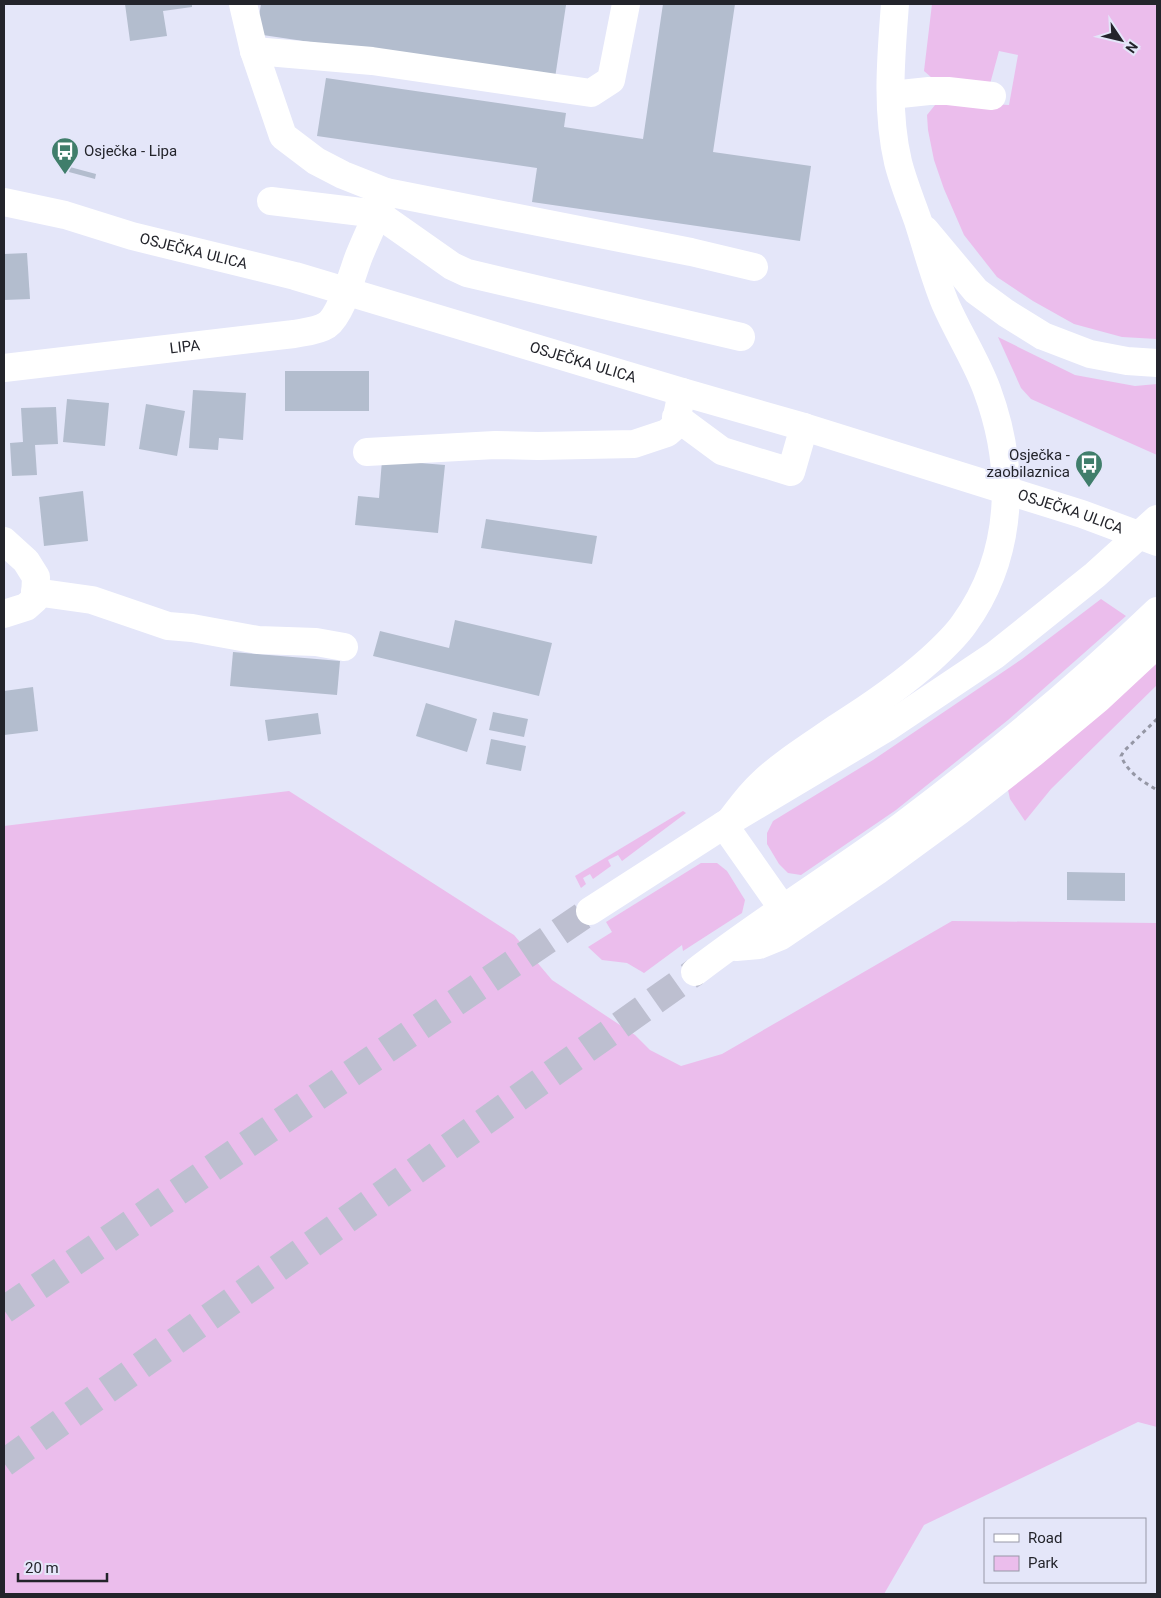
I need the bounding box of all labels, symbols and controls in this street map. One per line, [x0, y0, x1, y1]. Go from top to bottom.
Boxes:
north arrow [1096, 15, 1146, 65]
text: N [1122, 39, 1141, 56]
bus stop icon: Osječka - Lipa [50, 136, 80, 175]
place label: Osječka - Lipa [84, 142, 177, 160]
street label: OSJEČKA ULICA [138, 229, 249, 273]
street label: LIPA [169, 336, 201, 358]
street label: OSJEČKA ULICA [528, 338, 639, 387]
place label: Osječka - zaobilaznica [987, 446, 1070, 481]
bus stop icon: Osječka - zaobilaznica [1074, 449, 1104, 488]
street label: OSJEČKA ULICA [1016, 485, 1126, 538]
legend [984, 1518, 1146, 1583]
text: Road [1028, 1529, 1062, 1547]
scale bar [18, 1550, 106, 1582]
text: Park [1028, 1554, 1059, 1572]
text: 20 m [25, 1559, 59, 1577]

